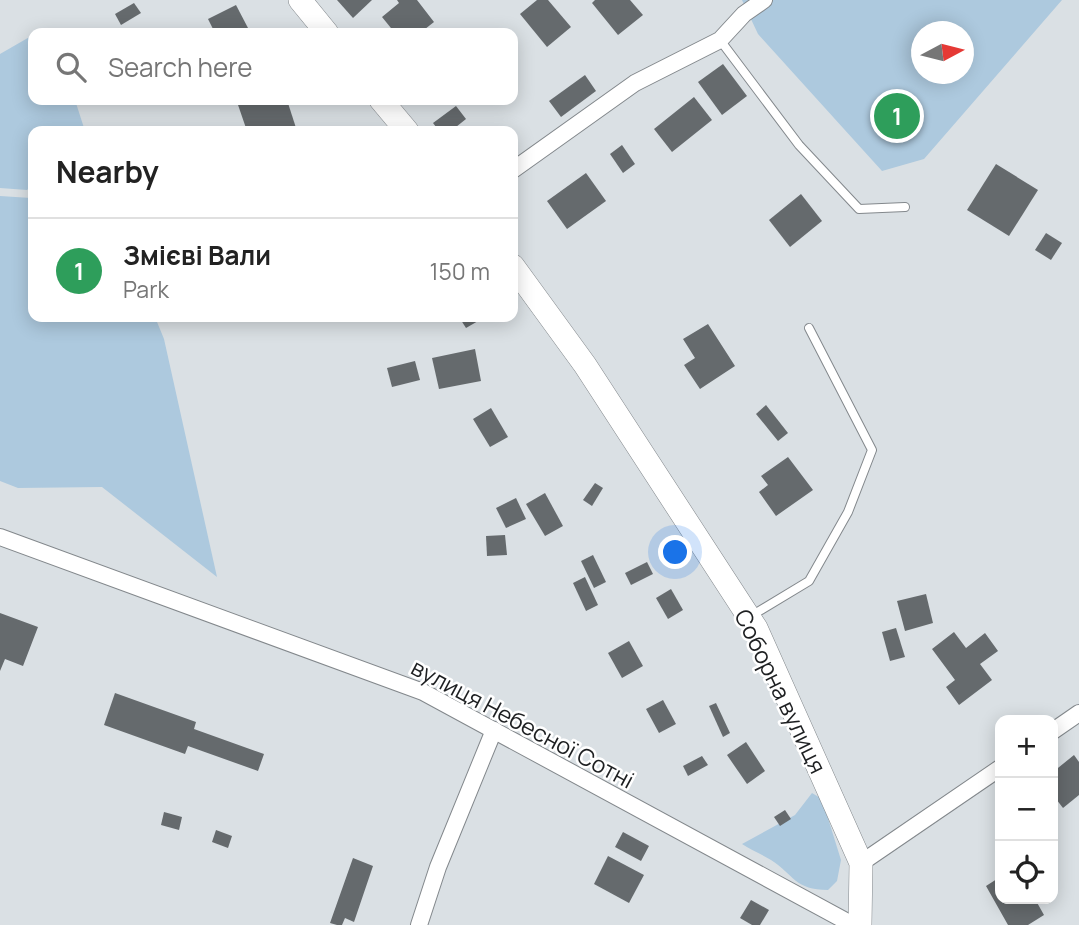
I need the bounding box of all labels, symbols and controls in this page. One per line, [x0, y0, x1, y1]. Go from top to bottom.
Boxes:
north arrow [911, 21, 974, 84]
search box [28, 28, 518, 105]
icon: search [52, 48, 90, 86]
text: Search here [108, 49, 253, 85]
pin: 1 [874, 90, 920, 142]
text: Nearby [56, 151, 159, 192]
text: Змієві Вали [123, 237, 271, 273]
text: 1 [74, 255, 84, 287]
text: 150 m [430, 255, 490, 287]
text: Park [123, 273, 169, 305]
your location [658, 535, 692, 569]
street label: Соборна вулиця [727, 604, 835, 778]
street label: вулиця Небесної Сотні [406, 651, 640, 795]
map controls [995, 715, 1058, 904]
button: + [995, 715, 1058, 778]
button: − [995, 778, 1058, 841]
button: locate [995, 841, 1058, 904]

